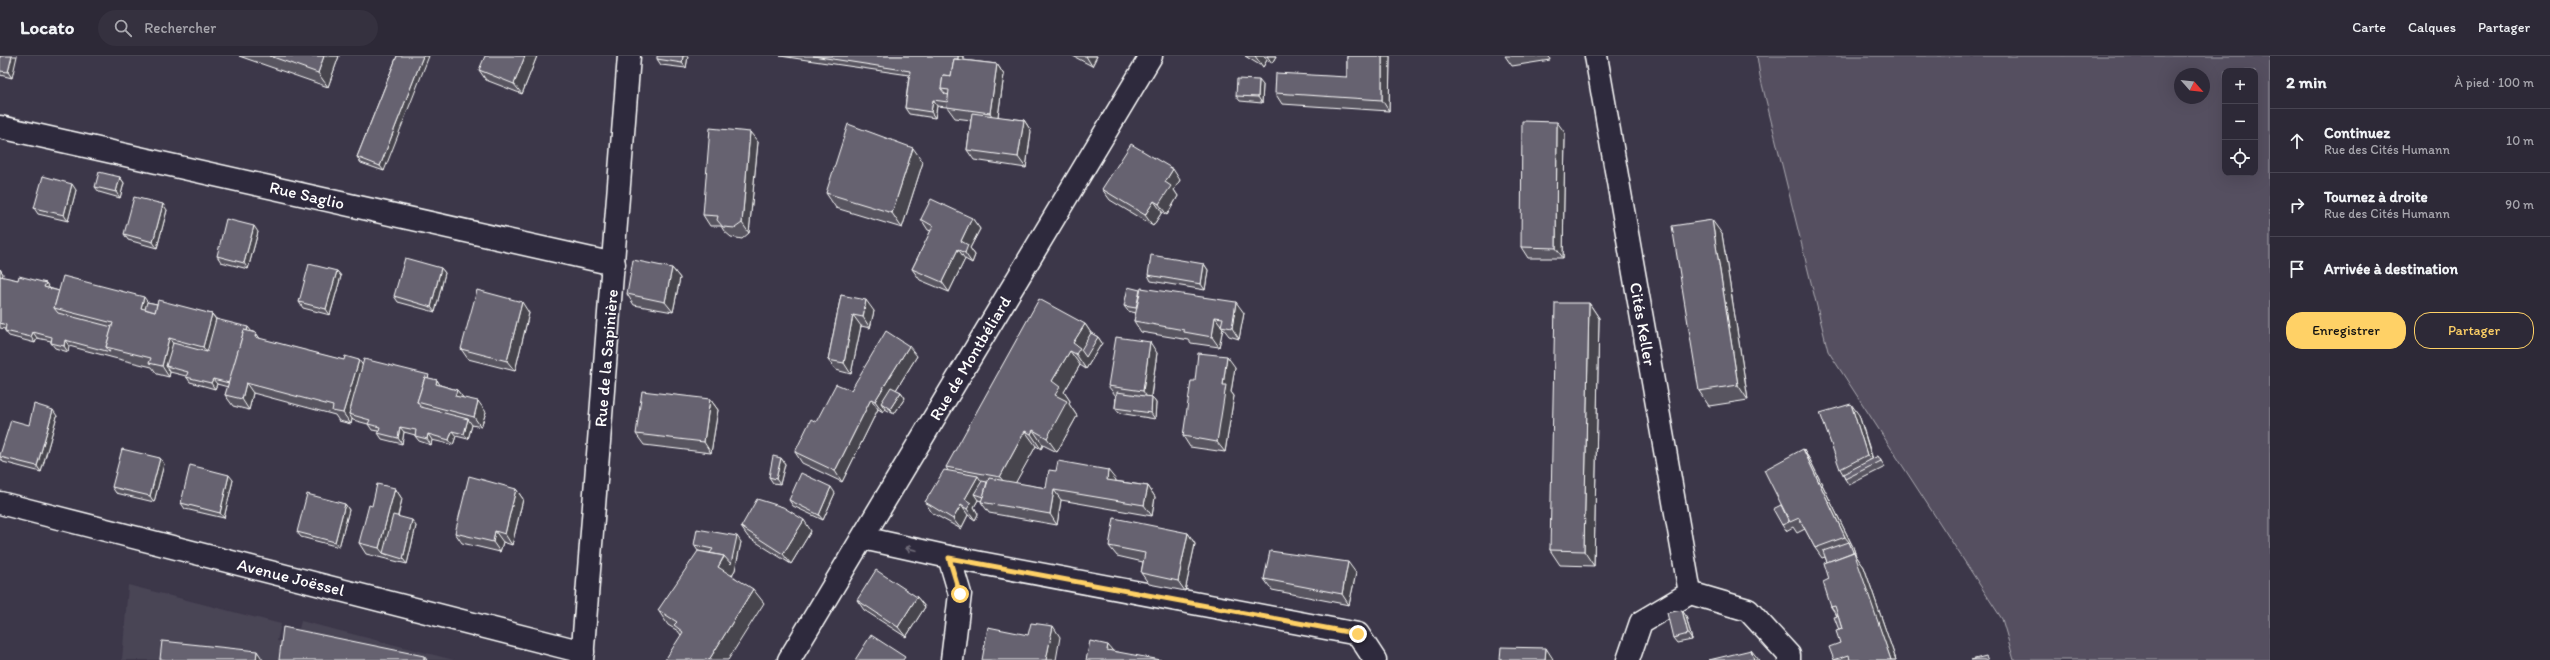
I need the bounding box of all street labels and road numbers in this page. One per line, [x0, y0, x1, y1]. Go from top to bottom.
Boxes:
street label: Rue Saglio [267, 177, 347, 213]
street label: Cités Keller [1626, 281, 1660, 368]
street label: Rue de la Sapinière [590, 288, 622, 428]
street label: Rue de Montbéliard [925, 292, 1015, 424]
street label: Avenue Joëssel [235, 554, 347, 600]

